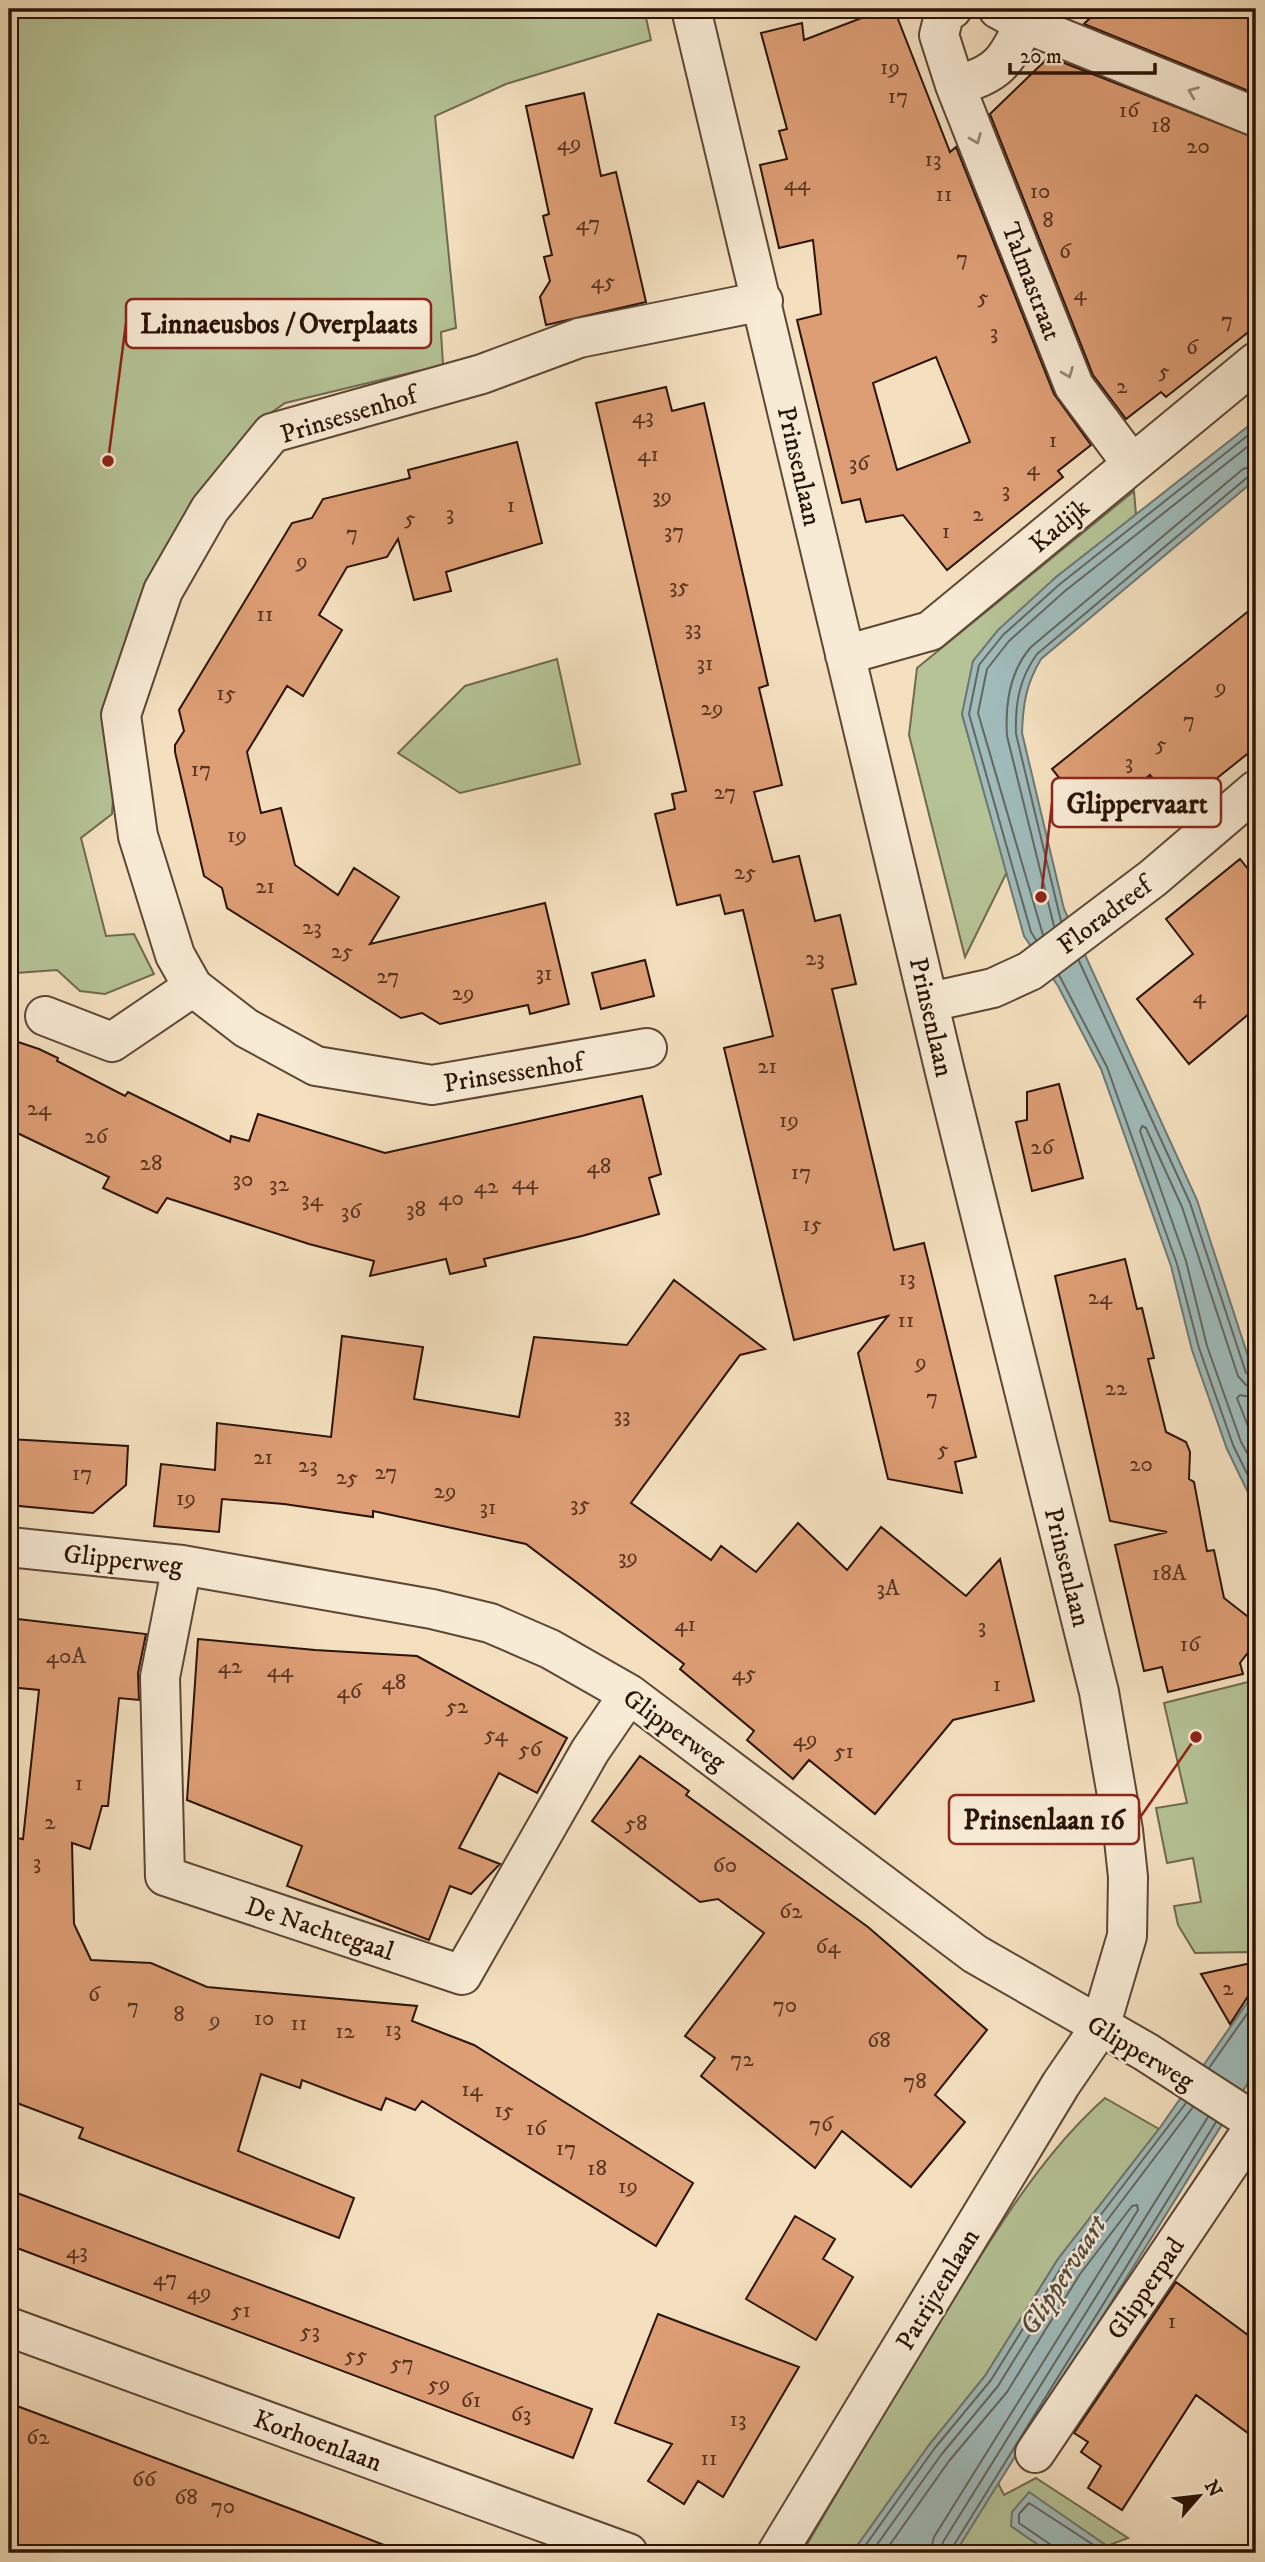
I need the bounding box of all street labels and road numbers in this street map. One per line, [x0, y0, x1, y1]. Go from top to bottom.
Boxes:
street label: Talmastraat [993, 218, 1068, 345]
street label: Prinsessenhof [276, 378, 424, 452]
street label: Prinsenlaan [769, 403, 828, 530]
street label: Kadijk [1023, 492, 1097, 561]
street label: Floradreef [1051, 868, 1161, 962]
street label: Prinsenlaan [901, 954, 960, 1081]
street label: Prinsessenhof [441, 1046, 589, 1101]
street label: Prinsenlaan [1036, 1504, 1097, 1631]
street label: Glipperweg [62, 1538, 184, 1583]
street label: Glipperweg [616, 1682, 732, 1779]
street label: De Nachtegaal [241, 1890, 398, 1969]
street label: Glipperweg [1081, 2008, 1200, 2098]
street label: Patrijzenlaan [889, 2223, 988, 2357]
street label: Glipperpad [1100, 2231, 1192, 2346]
street label: Korhoenlaan [249, 2403, 387, 2480]

